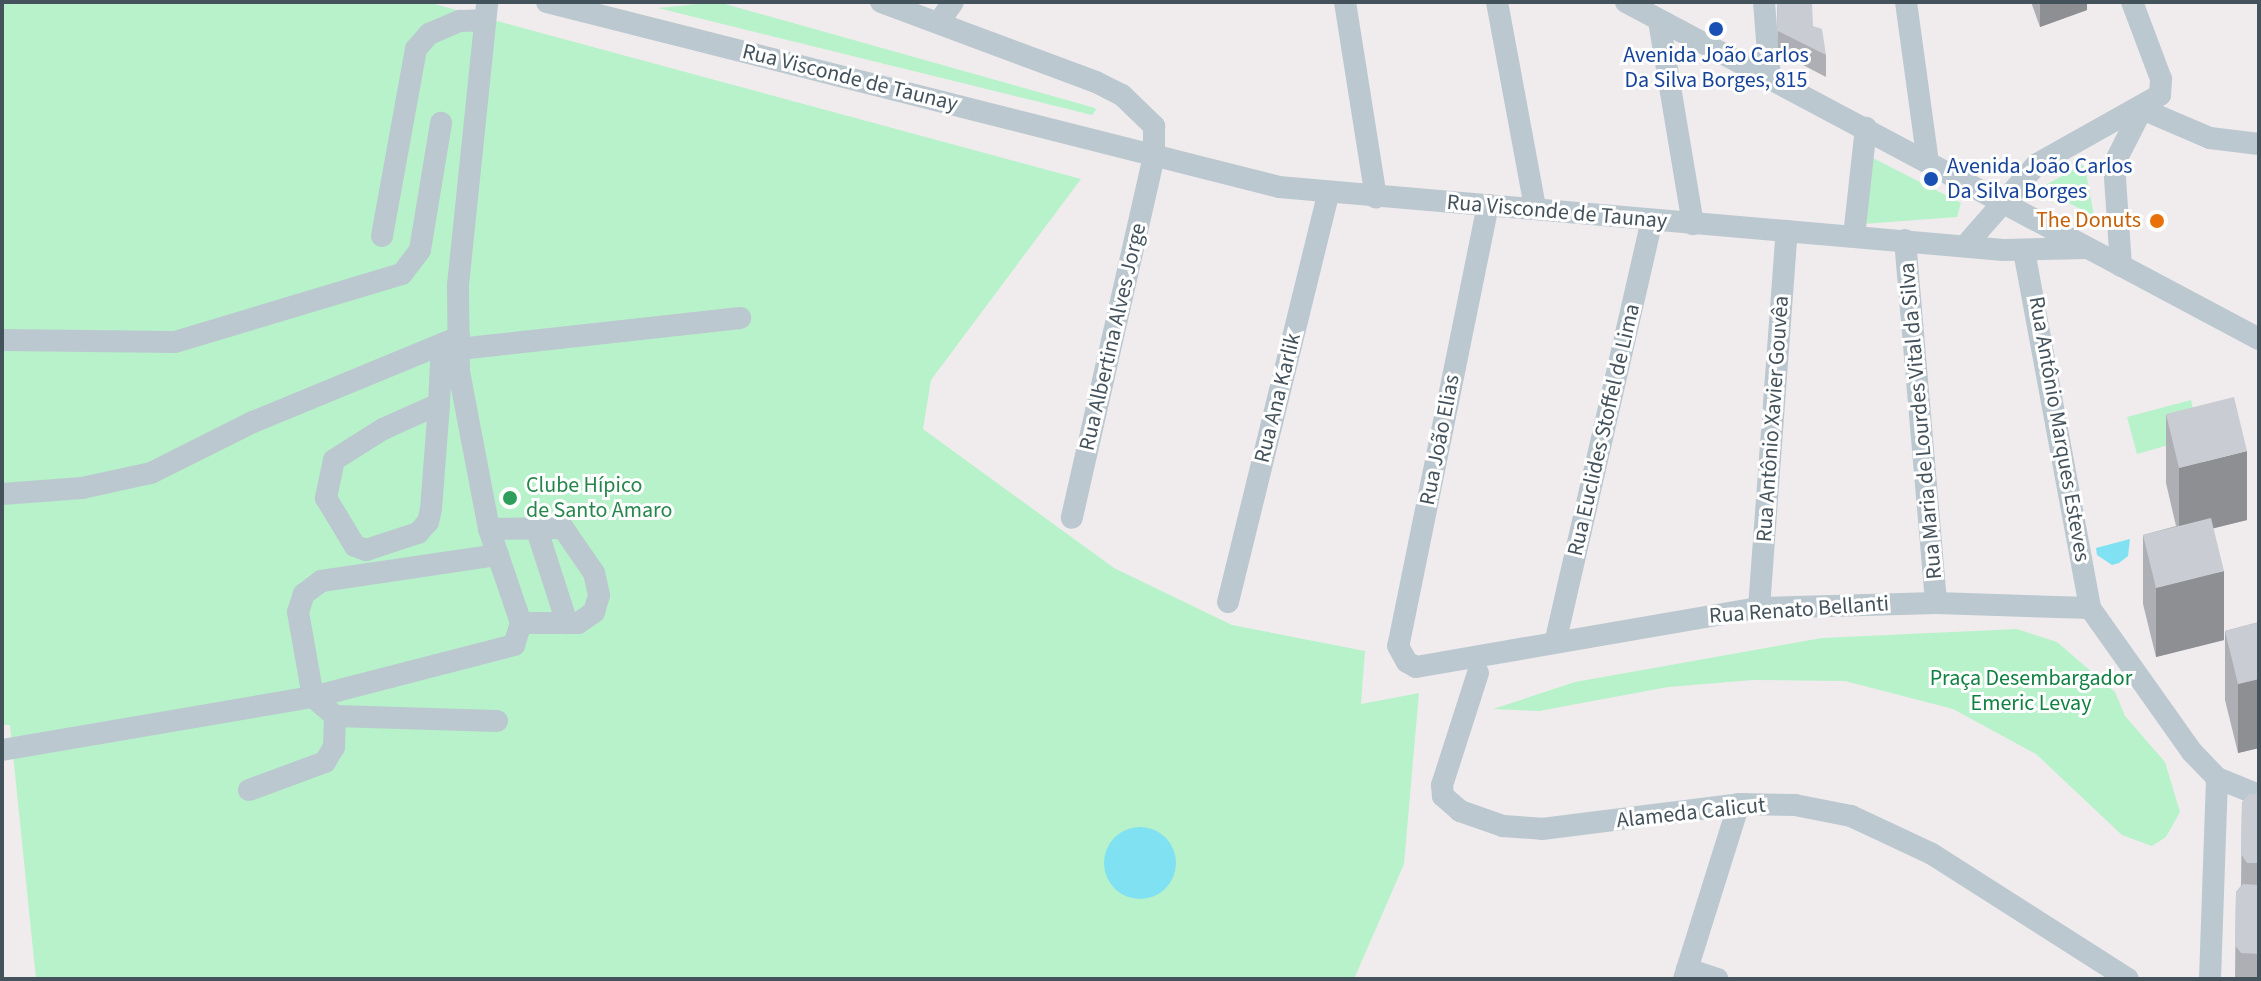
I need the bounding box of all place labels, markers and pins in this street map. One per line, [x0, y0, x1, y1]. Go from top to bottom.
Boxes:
marker: Avenida João Carlos Da Silva Borges, 815 [1707, 20, 1725, 38]
place label: Avenida João Carlos Da Silva Borges, 815 [1623, 42, 1809, 94]
place label: Avenida João Carlos Da Silva Borges [1947, 153, 2133, 204]
marker: Avenida João Carlos Da Silva Borges [1922, 170, 1940, 188]
place label: The Donuts [2036, 208, 2141, 234]
marker: The Donuts [2148, 212, 2166, 230]
place label: Clube Hípico de Santo Amaro [526, 472, 672, 524]
marker: Clube Hípico de Santo Amaro [501, 489, 519, 507]

